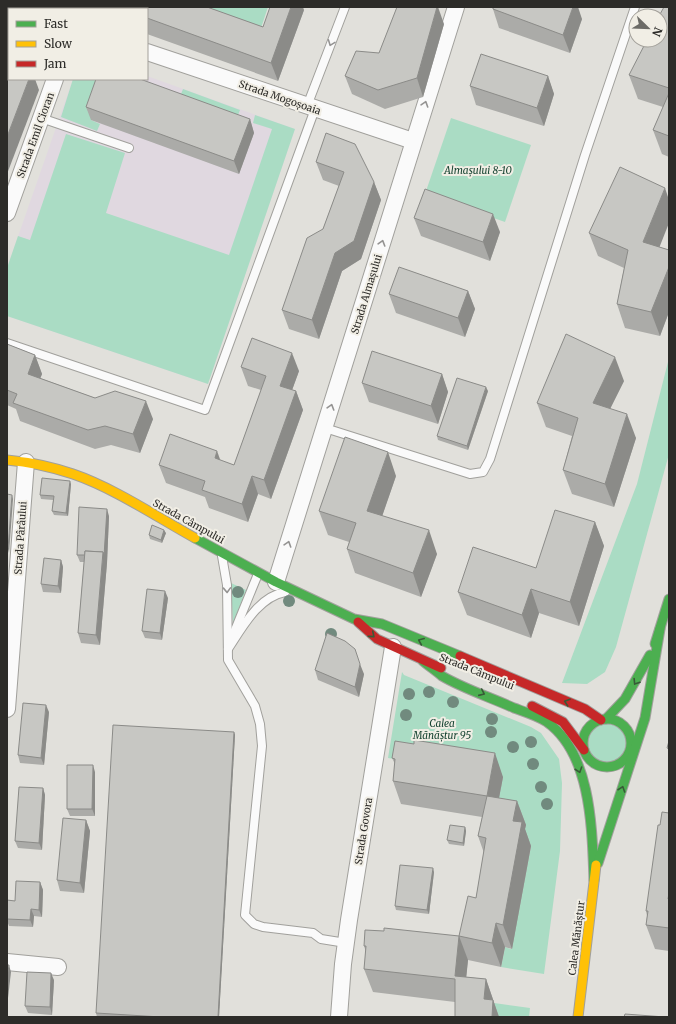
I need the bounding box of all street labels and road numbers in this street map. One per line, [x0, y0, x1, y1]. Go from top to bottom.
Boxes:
street label: Strada Mogoșoaia [237, 77, 323, 118]
street label: Strada Emil Cioran [14, 90, 57, 180]
street label: Strada Almașului [348, 253, 385, 336]
street label: Strada Câmpului [151, 496, 227, 547]
street label: Strada Pârâului [11, 501, 30, 575]
street label: Strada Câmpului [437, 650, 516, 692]
street label: Strada Govora [352, 796, 375, 866]
street label: Calea Mănăștur [565, 900, 588, 976]

